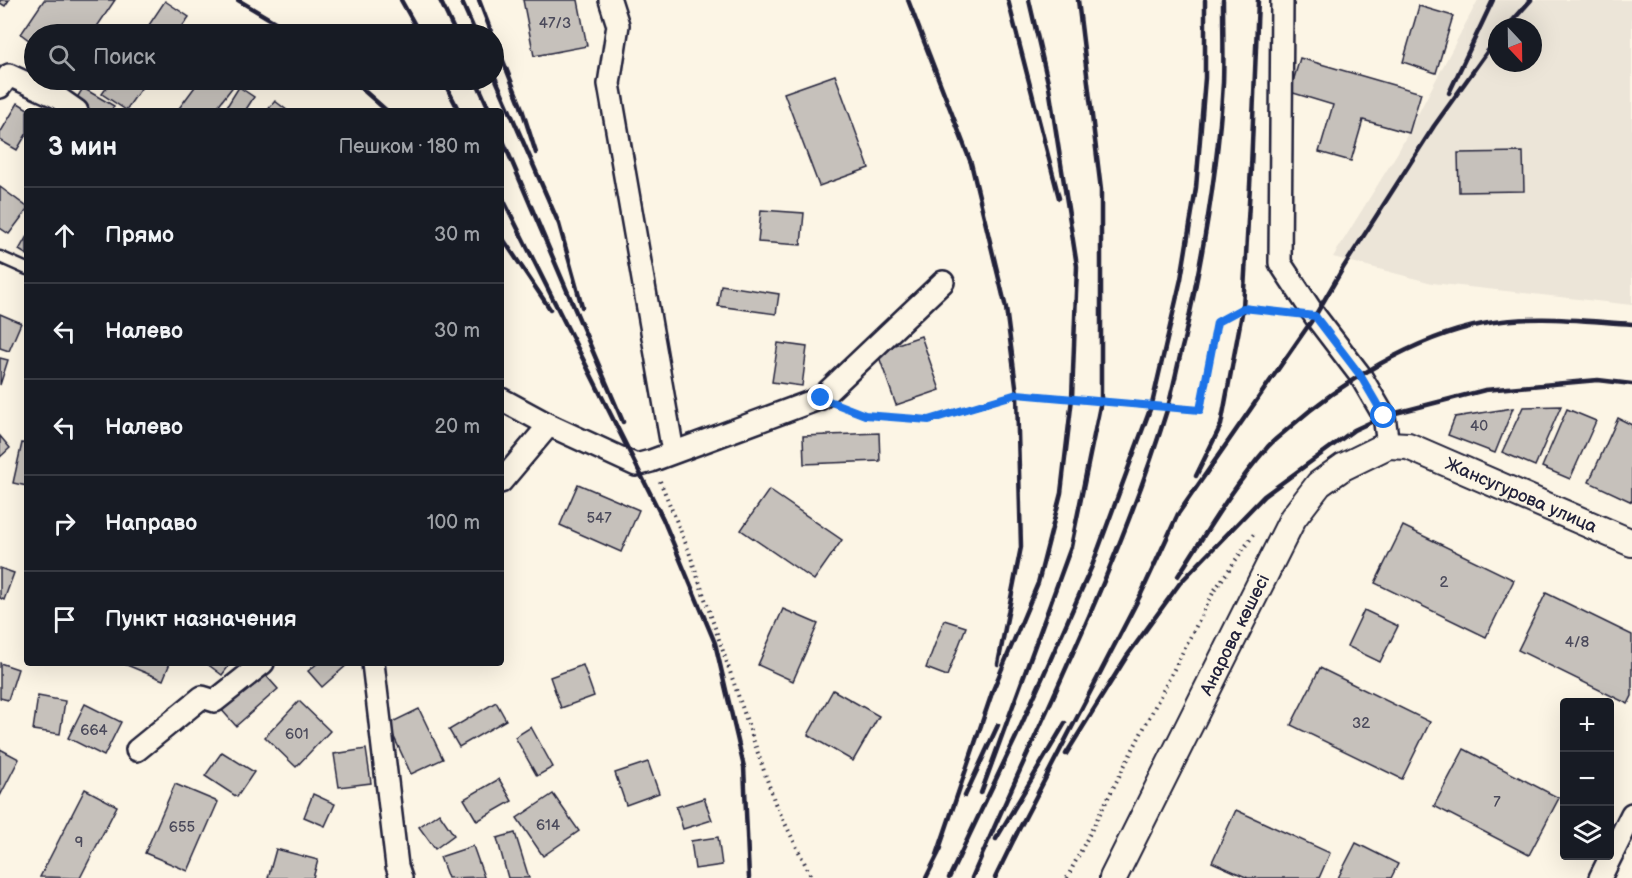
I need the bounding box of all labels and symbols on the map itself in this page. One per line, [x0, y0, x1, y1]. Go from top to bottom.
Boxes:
house number: 47/3 [539, 14, 571, 33]
north arrow [1488, 18, 1542, 72]
route end [807, 384, 833, 410]
route start [1370, 402, 1396, 428]
house number: 40 [1470, 417, 1488, 436]
street label: Жансугурова улица [1442, 453, 1601, 537]
house number: 547 [586, 509, 612, 528]
street label: Анарова көшесі [1195, 571, 1274, 700]
house number: 2 [1440, 573, 1449, 592]
house number: 4/8 [1565, 633, 1590, 652]
house number: 32 [1352, 714, 1370, 733]
house number: 664 [80, 721, 108, 740]
house number: 601 [285, 725, 309, 744]
house number: 7 [1493, 793, 1501, 812]
house number: 614 [536, 816, 560, 835]
house number: 655 [169, 818, 195, 837]
house number: 9 [75, 833, 83, 852]

